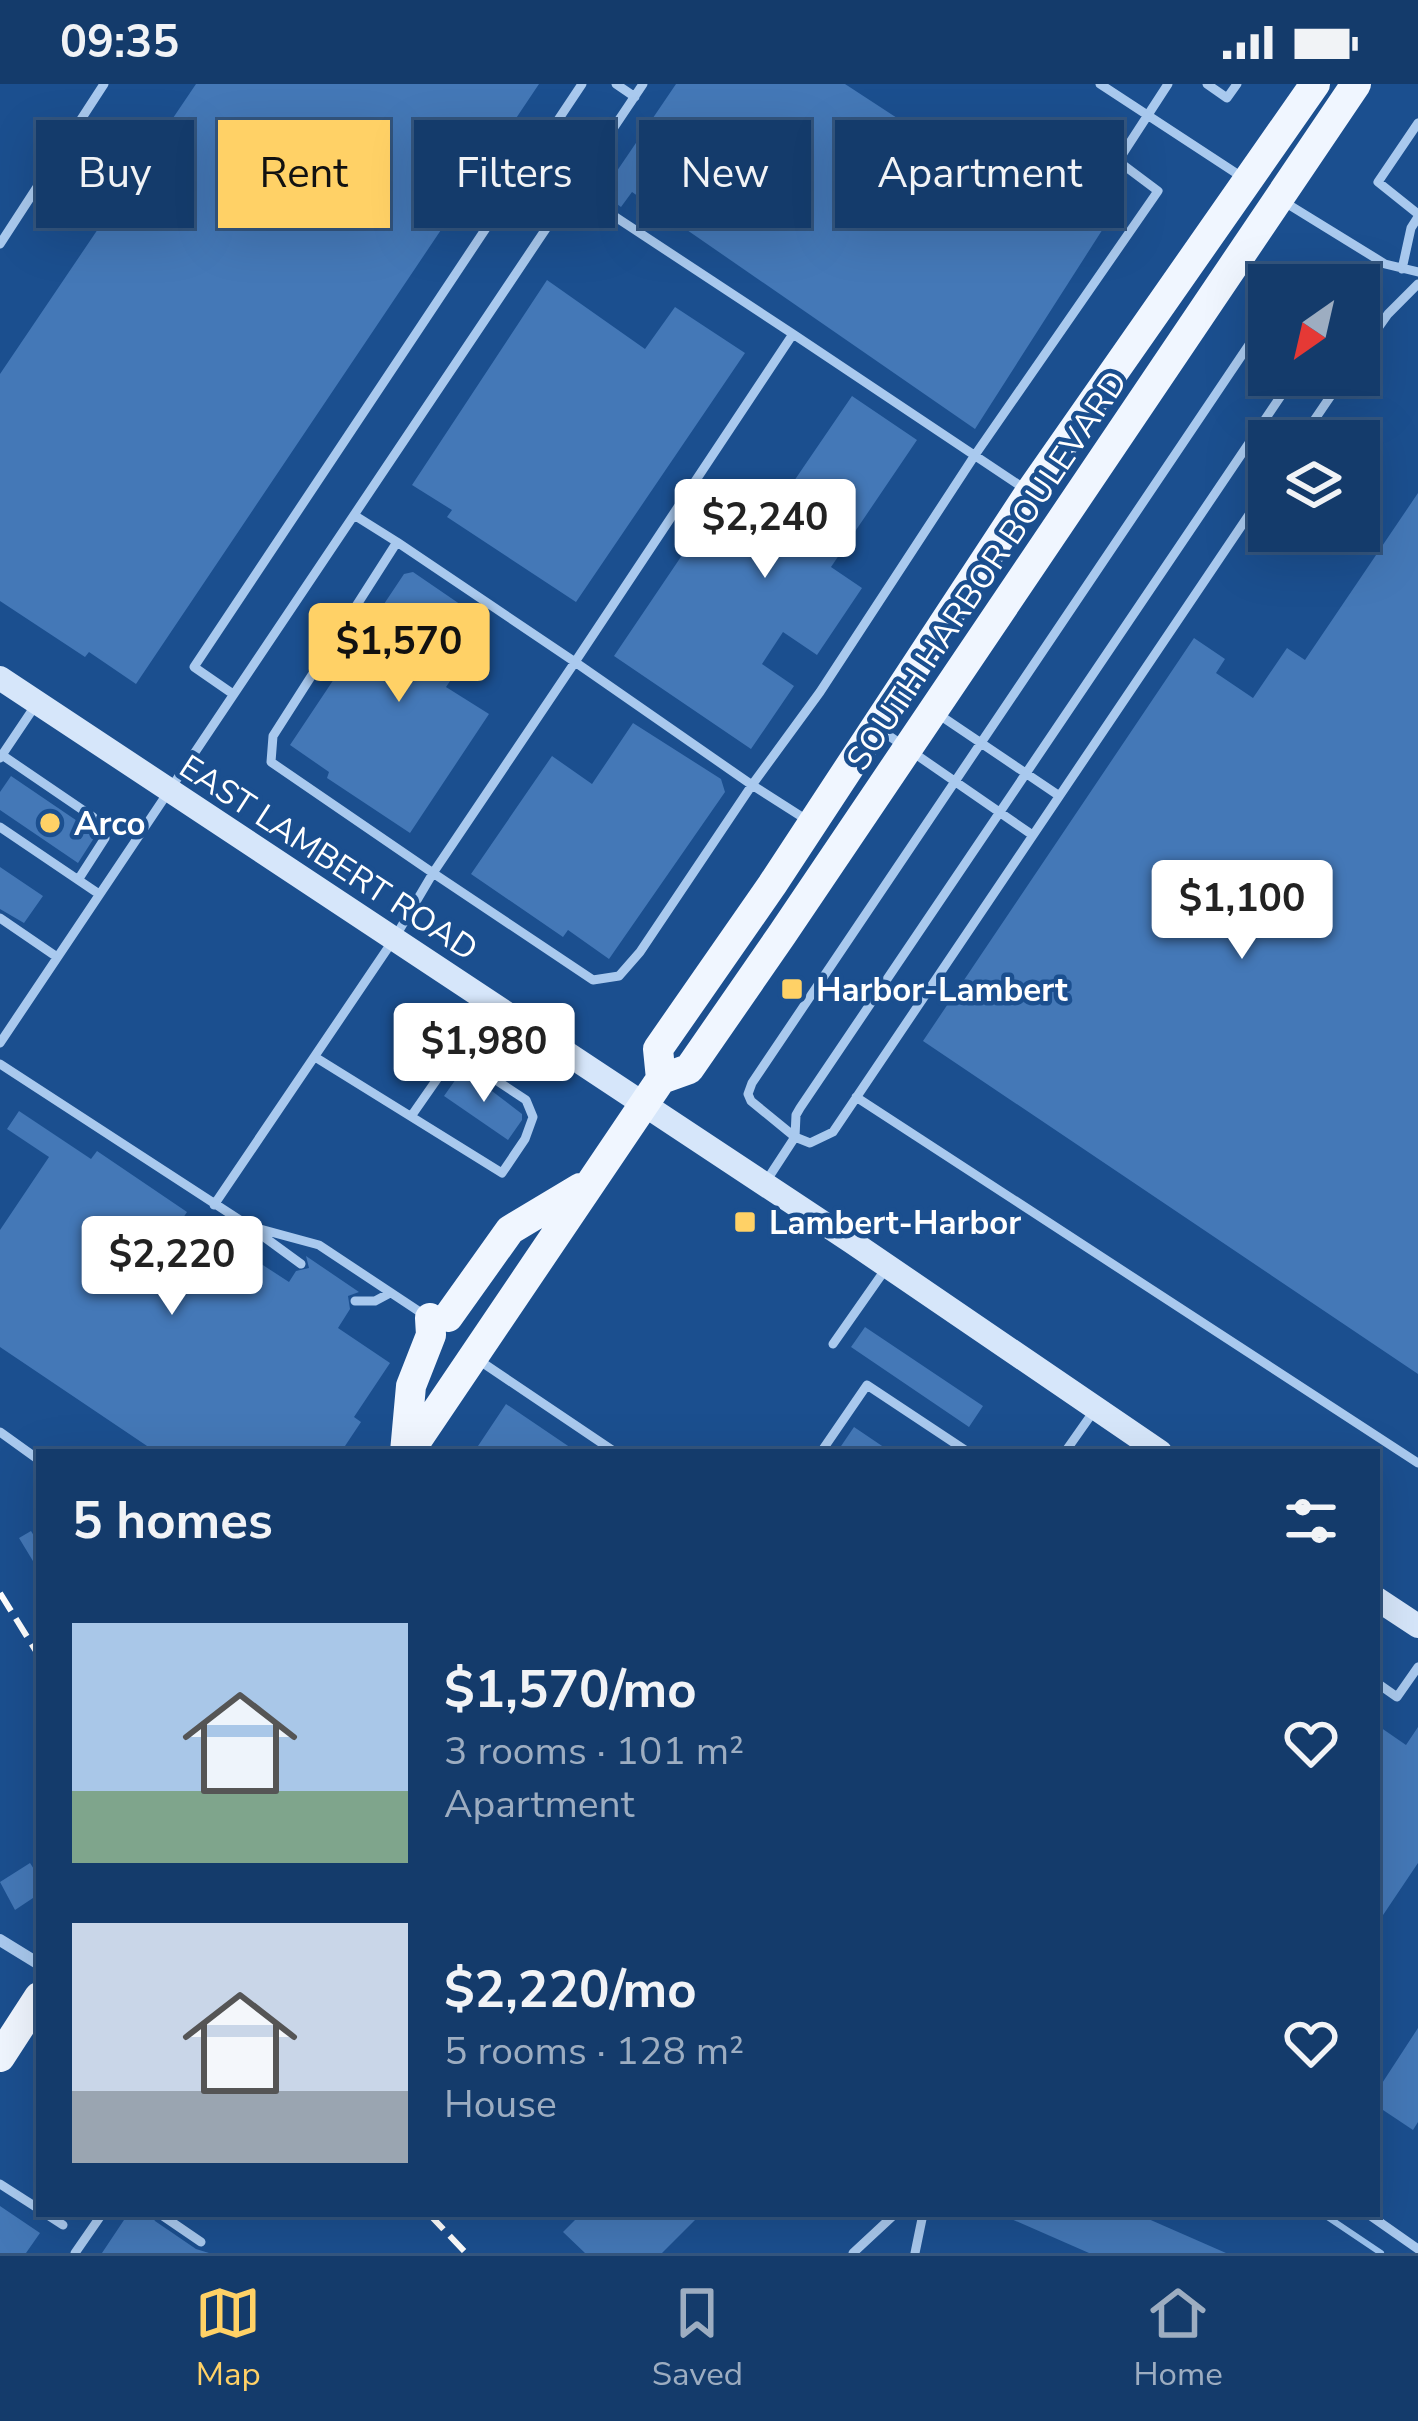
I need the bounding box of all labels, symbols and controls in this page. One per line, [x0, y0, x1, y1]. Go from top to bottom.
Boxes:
text: 09:35 [60, 12, 179, 73]
chip: Buy [36, 120, 194, 228]
chip: Rent [218, 120, 390, 228]
chip: Filters [414, 120, 615, 228]
chip: New [639, 120, 811, 228]
chip: Apartment [835, 120, 1124, 228]
north arrow [1248, 264, 1380, 396]
map controls [1248, 264, 1380, 552]
street label: SOUTH HARBOR BOULEVARD [836, 362, 1138, 779]
button: layers [1248, 420, 1380, 552]
pin: $2,240 [667, 479, 863, 581]
text: $2,240 [702, 491, 828, 544]
pin: $1,570 [301, 603, 497, 705]
text: $1,570 [336, 615, 462, 668]
street label: EAST LAMBERT ROAD [170, 745, 486, 972]
place label: Arco [74, 802, 145, 847]
marker: Arco [37, 810, 63, 836]
pin: $1,100 [1144, 860, 1340, 962]
text: $1,100 [1179, 872, 1305, 925]
place label: Harbor-Lambert [816, 968, 1068, 1013]
marker: Harbor-Lambert [779, 976, 805, 1002]
pin: $1,980 [386, 1003, 582, 1105]
text: $1,980 [421, 1015, 547, 1068]
place label: Lambert-Harbor [769, 1201, 1021, 1246]
marker: Lambert-Harbor [732, 1209, 758, 1235]
pin: $2,220 [74, 1216, 270, 1318]
text: $2,220 [109, 1228, 235, 1281]
text: 5 homes [72, 1486, 273, 1556]
icon: filters [1278, 1488, 1344, 1554]
text: $1,570/mo [444, 1655, 697, 1725]
icon: home [168, 1671, 312, 1815]
icon: heart [1278, 1710, 1344, 1776]
text: 3 rooms · 101 m² [444, 1725, 744, 1778]
text: Apartment [444, 1778, 634, 1831]
text: $2,220/mo [444, 1955, 697, 2025]
icon: home [168, 1971, 312, 2115]
icon: heart [1278, 2010, 1344, 2076]
text: 5 rooms · 128 m² [444, 2025, 744, 2078]
text: House [444, 2078, 557, 2131]
tab: Map [195, 2280, 261, 2397]
tab: Saved [652, 2280, 743, 2397]
tab: Home [1133, 2280, 1223, 2397]

